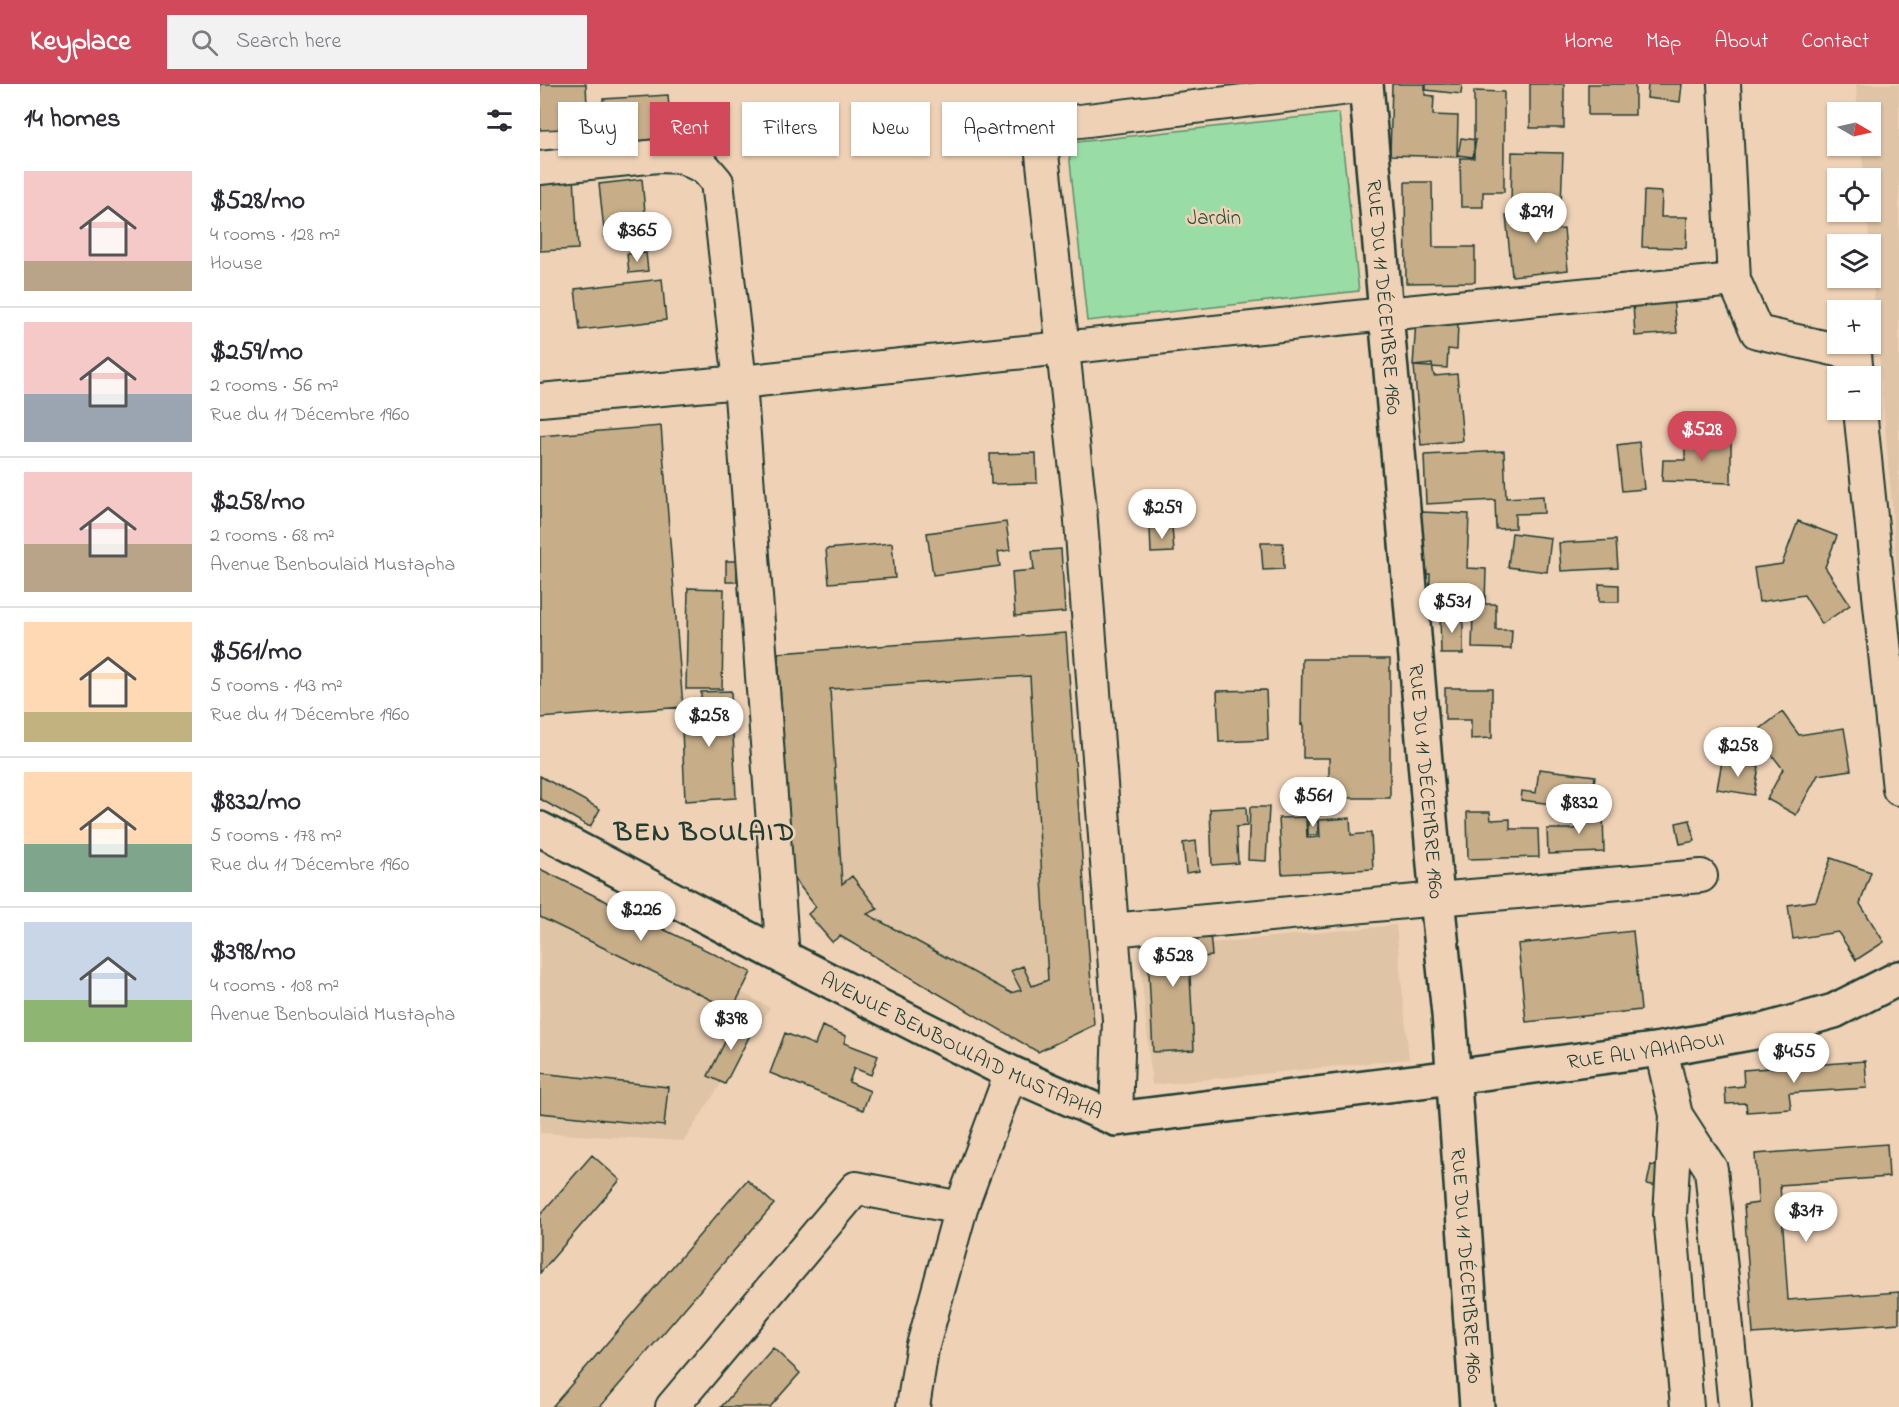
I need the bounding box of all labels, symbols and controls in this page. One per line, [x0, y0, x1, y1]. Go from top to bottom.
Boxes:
search box [167, 15, 587, 69]
text: Keyplace [30, 22, 131, 63]
icon: search [188, 26, 221, 59]
text: Search here [236, 26, 341, 58]
text: Home [1564, 27, 1613, 57]
text: Map [1646, 27, 1681, 57]
text: About [1714, 27, 1768, 57]
text: Contact [1801, 27, 1869, 57]
text: 14 homes [24, 101, 120, 139]
chip: Buy [558, 102, 638, 156]
chip: Rent [650, 102, 730, 156]
chip: Filters [742, 102, 839, 156]
chip: New [851, 102, 930, 156]
chip: Apartment [942, 102, 1077, 156]
north arrow [1827, 102, 1881, 156]
map controls [1827, 102, 1881, 420]
icon: filters [483, 104, 516, 137]
button: locate [1827, 168, 1881, 222]
street label: RUE DU 11 DÉCEMBRE 1960 [1357, 179, 1408, 416]
text: $528/mo [210, 183, 305, 221]
pin: $291 [1500, 193, 1572, 244]
icon: home [72, 195, 144, 267]
text: $291 [1519, 198, 1553, 227]
park label: Jardin [1187, 204, 1241, 234]
pin: $365 [601, 212, 673, 263]
text: $365 [617, 217, 657, 246]
text: 4 rooms · 128 m² [210, 221, 340, 250]
button: layers [1827, 234, 1881, 288]
text: House [210, 250, 263, 279]
button: + [1827, 300, 1881, 354]
text: $259/mo [210, 334, 303, 372]
icon: home [72, 346, 144, 418]
button: − [1827, 366, 1881, 420]
text: 2 rooms · 56 m² [210, 372, 339, 401]
text: Rue du 11 Décembre 1960 [210, 401, 409, 430]
pin: $528 [1666, 411, 1738, 462]
text: $528 [1682, 416, 1722, 445]
text: $258/mo [210, 484, 305, 522]
pin: $259 [1126, 489, 1198, 540]
text: $259 [1142, 494, 1182, 523]
icon: home [72, 496, 144, 568]
text: 2 rooms · 68 m² [210, 522, 335, 551]
text: Avenue Benboulaid Mustapha [210, 551, 455, 580]
pin: $531 [1416, 583, 1488, 634]
text: $531 [1433, 588, 1471, 617]
text: $561/mo [210, 634, 302, 672]
icon: home [72, 646, 144, 718]
street label: RUE DU 11 DÉCEMBRE 1960 [1400, 663, 1450, 900]
text: 5 rooms · 143 m² [210, 672, 343, 701]
pin: $258 [673, 697, 745, 748]
text: Rue du 11 Décembre 1960 [210, 701, 409, 730]
text: $258 [689, 702, 729, 731]
pin: $258 [1702, 727, 1774, 778]
text: $258 [1718, 732, 1758, 761]
pin: $561 [1277, 777, 1349, 828]
text: $561 [1294, 782, 1332, 811]
text: $832/mo [210, 784, 301, 822]
pin: $832 [1543, 784, 1615, 835]
text: $832 [1560, 789, 1598, 818]
icon: home [72, 796, 144, 868]
district label: BEN BOULAID [612, 814, 796, 853]
text: 5 rooms · 178 m² [210, 822, 342, 851]
text: Rue du 11 Décembre 1960 [210, 851, 409, 880]
pin: $226 [605, 891, 677, 942]
text: $226 [621, 896, 661, 925]
text: $398/mo [210, 934, 296, 972]
pin: $528 [1137, 937, 1209, 988]
text: $528 [1153, 942, 1193, 971]
icon: home [72, 946, 144, 1018]
street label: AVENUE BENBOULAID MUSTAPHA [815, 965, 1107, 1128]
text: 4 rooms · 108 m² [210, 972, 339, 1001]
pin: $398 [695, 1000, 767, 1051]
text: Avenue Benboulaid Mustapha [210, 1001, 455, 1030]
text: $398 [714, 1005, 748, 1034]
street label: RUE ALI YAHIAOUI [1565, 1025, 1727, 1078]
pin: $455 [1758, 1033, 1830, 1084]
text: $455 [1772, 1038, 1816, 1067]
street label: RUE DU 11 DÉCEMBRE 1960 [1442, 1147, 1488, 1384]
pin: $317 [1770, 1192, 1842, 1243]
text: $317 [1789, 1197, 1823, 1226]

